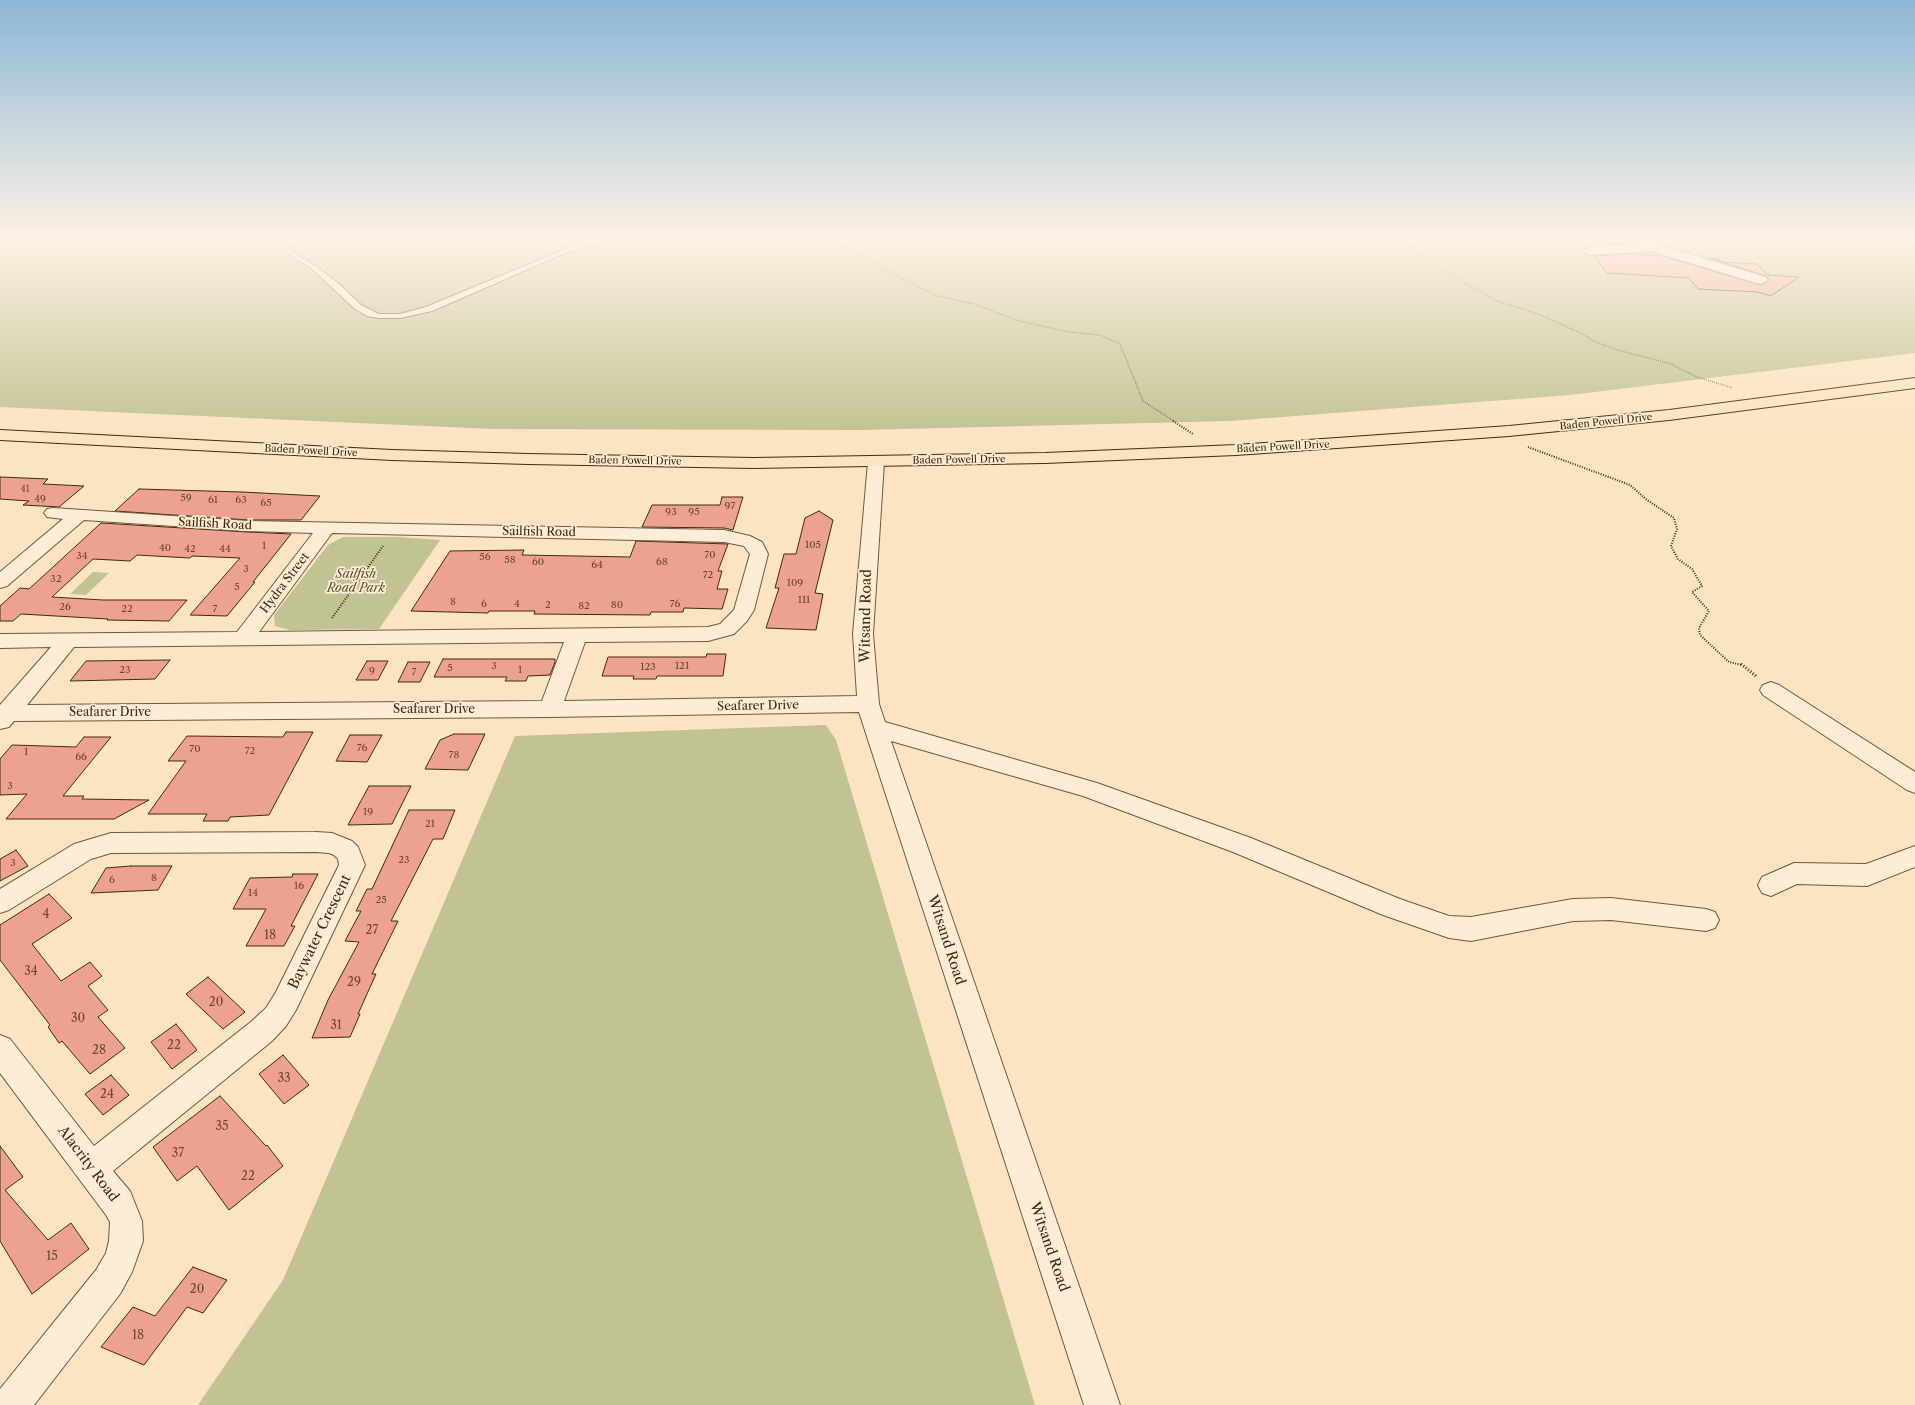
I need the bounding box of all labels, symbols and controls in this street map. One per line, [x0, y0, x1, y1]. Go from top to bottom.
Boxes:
street label: Baden Powell Drive [1559, 411, 1653, 433]
street label: Baden Powell Drive [1236, 439, 1330, 455]
street label: Baden Powell Drive [264, 443, 358, 459]
street label: Baden Powell Drive [912, 453, 1006, 467]
street label: Baden Powell Drive [588, 454, 682, 468]
house number: 41 [21, 484, 29, 494]
house number: 59 [180, 492, 192, 504]
house number: 49 [34, 493, 46, 505]
house number: 61 [208, 494, 218, 506]
house number: 63 [235, 494, 247, 506]
house number: 65 [260, 497, 272, 509]
house number: 97 [725, 500, 735, 512]
house number: 93 [665, 506, 677, 518]
house number: 95 [688, 506, 700, 518]
street label: Sailfish Road [178, 515, 252, 533]
street label: Sailfish Road [502, 524, 576, 540]
house number: 105 [805, 539, 821, 551]
house number: 1 [262, 540, 266, 552]
house number: 40 [159, 542, 171, 554]
house number: 42 [184, 543, 196, 555]
house number: 44 [219, 543, 231, 555]
house number: 70 [704, 549, 716, 561]
house number: 34 [76, 550, 88, 562]
street label: Hydra Street [258, 550, 312, 616]
house number: 56 [479, 551, 491, 563]
house number: 58 [504, 554, 516, 566]
house number: 60 [532, 556, 544, 568]
house number: 68 [656, 556, 668, 568]
house number: 64 [591, 559, 603, 571]
house number: 3 [243, 563, 249, 575]
park label: Sailfish Road Park [327, 568, 385, 596]
house number: 72 [703, 569, 713, 581]
street label: Witsand Road [857, 569, 875, 663]
house number: 32 [50, 573, 62, 585]
house number: 109 [787, 577, 803, 589]
house number: 5 [234, 581, 240, 593]
house number: 111 [798, 594, 810, 606]
house number: 8 [450, 596, 456, 608]
house number: 6 [481, 598, 487, 610]
house number: 4 [514, 598, 520, 610]
house number: 76 [670, 598, 680, 610]
house number: 2 [545, 599, 551, 611]
house number: 80 [611, 599, 623, 611]
house number: 82 [578, 600, 590, 612]
house number: 26 [59, 601, 71, 613]
house number: 22 [121, 603, 133, 615]
house number: 7 [213, 603, 217, 615]
house number: 3 [491, 660, 497, 672]
house number: 121 [675, 660, 689, 672]
house number: 123 [640, 661, 656, 673]
house number: 5 [447, 662, 453, 674]
house number: 23 [119, 664, 131, 676]
house number: 1 [518, 664, 522, 676]
house number: 9 [369, 665, 375, 677]
house number: 7 [412, 666, 416, 678]
street label: Seafarer Drive [717, 698, 799, 714]
street label: Seafarer Drive [393, 703, 475, 717]
street label: Seafarer Drive [69, 706, 151, 720]
house number: 76 [357, 742, 367, 754]
house number: 70 [189, 743, 201, 755]
house number: 72 [245, 745, 255, 757]
house number: 1 [24, 746, 28, 758]
house number: 78 [449, 749, 459, 761]
house number: 66 [75, 751, 87, 763]
house number: 3 [7, 780, 13, 792]
house number: 19 [363, 806, 373, 818]
house number: 21 [425, 818, 435, 830]
house number: 23 [398, 854, 410, 866]
house number: 3 [10, 857, 16, 869]
house number: 8 [151, 872, 157, 884]
street label: Baywater Crescent [285, 872, 355, 992]
house number: 6 [109, 874, 115, 886]
house number: 16 [294, 880, 304, 892]
house number: 14 [248, 887, 258, 899]
street label: Witsand Road [924, 893, 968, 987]
house number: 25 [375, 894, 387, 906]
house number: 4 [43, 908, 49, 922]
house number: 27 [366, 924, 378, 938]
house number: 18 [264, 929, 276, 943]
house number: 34 [24, 965, 38, 979]
house number: 29 [347, 976, 361, 990]
house number: 20 [209, 996, 223, 1010]
house number: 30 [71, 1012, 85, 1026]
house number: 31 [330, 1019, 342, 1033]
house number: 22 [167, 1039, 181, 1053]
house number: 28 [92, 1044, 106, 1058]
house number: 33 [277, 1072, 291, 1086]
house number: 24 [100, 1088, 114, 1102]
house number: 35 [215, 1120, 229, 1134]
street label: Alacrity Road [54, 1123, 122, 1205]
house number: 37 [172, 1147, 184, 1161]
house number: 22 [241, 1170, 255, 1184]
street label: Witsand Road [1026, 1200, 1072, 1294]
house number: 15 [46, 1250, 58, 1264]
house number: 20 [190, 1283, 204, 1297]
house number: 18 [132, 1329, 144, 1343]

